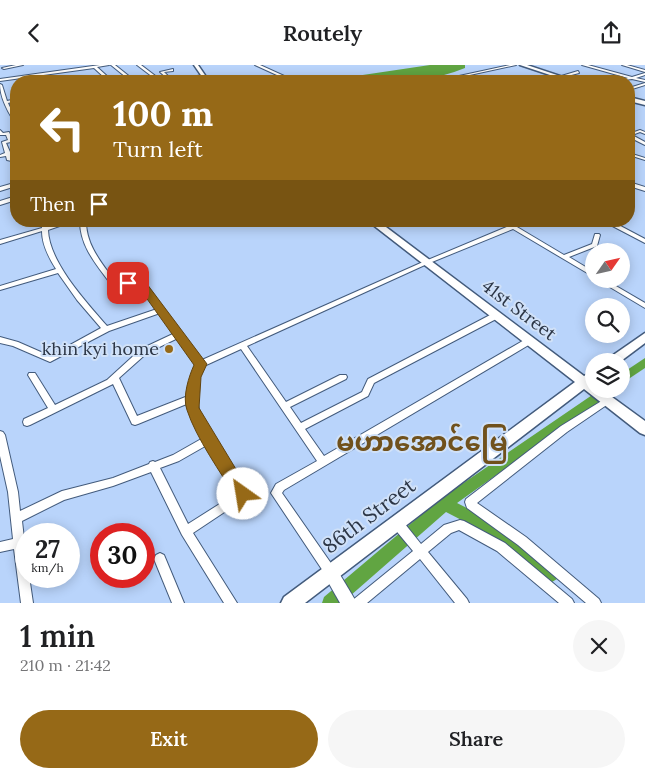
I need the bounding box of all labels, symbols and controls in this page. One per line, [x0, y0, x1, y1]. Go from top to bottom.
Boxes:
icon: back [20, 19, 48, 47]
text: Routely [283, 19, 362, 47]
icon: share [597, 19, 625, 47]
text: 100 m [113, 91, 213, 136]
icon: left [30, 95, 95, 160]
text: Turn left [113, 135, 203, 163]
icon: arrive [85, 190, 113, 218]
text: Then [30, 192, 75, 216]
north arrow [585, 243, 630, 287]
map controls [585, 243, 630, 398]
pin [107, 262, 149, 304]
icon: arrive [114, 269, 142, 297]
street label: 41st Street [477, 274, 561, 345]
button: search [585, 298, 630, 343]
place label: khin kyi home [42, 337, 159, 360]
marker: khin kyi home [163, 343, 175, 355]
button: layers [585, 353, 630, 398]
district label: မဟာအောင်မြေ [336, 423, 508, 464]
position arrow [216, 467, 268, 519]
street label: 86th Street [317, 471, 421, 559]
speed limit sign: 30 [90, 523, 155, 588]
text: 27 [35, 533, 60, 565]
text: km/h [31, 560, 64, 575]
text: 1 min [20, 617, 95, 655]
button: close [573, 620, 625, 672]
text: 210 m · 21:42 [20, 655, 111, 675]
button: Exit [20, 710, 318, 768]
button: Share [328, 710, 625, 768]

